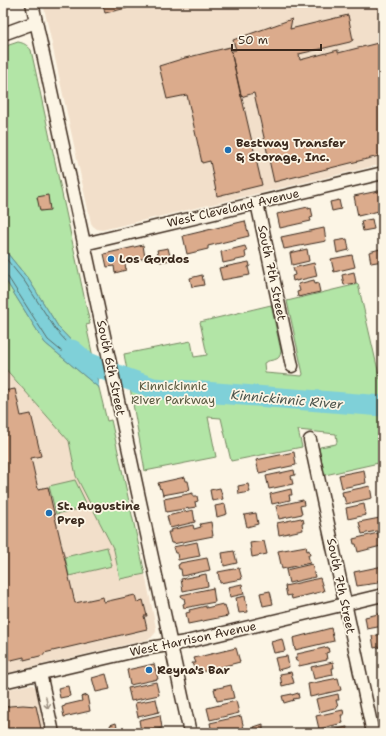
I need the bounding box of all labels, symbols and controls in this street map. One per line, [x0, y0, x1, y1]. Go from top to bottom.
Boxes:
scale bar [232, 26, 321, 52]
text: 50 m [238, 32, 268, 48]
place label: Bestway Transfer & Storage, Inc. [236, 135, 346, 165]
marker: Bestway Transfer & Storage, Inc. [223, 145, 233, 155]
street label: West Cleveland Avenue [165, 185, 301, 231]
street label: South 7th Street [254, 224, 290, 322]
place label: Los Gordos [119, 251, 189, 267]
marker: Los Gordos [106, 254, 116, 264]
street label: South 6th Street [93, 319, 129, 417]
park label: Kinnickinnic River Parkway [131, 378, 215, 408]
water label: Kinnickinnic River [230, 386, 345, 413]
place label: St. Augustine Prep [57, 498, 140, 528]
marker: St. Augustine Prep [44, 508, 54, 518]
street label: South 7th Street [323, 537, 359, 635]
street label: West Harrison Avenue [128, 618, 258, 660]
place label: Reyna's Bar [157, 662, 230, 678]
marker: Reyna's Bar [144, 665, 154, 675]
one-way arrow [43, 696, 51, 709]

